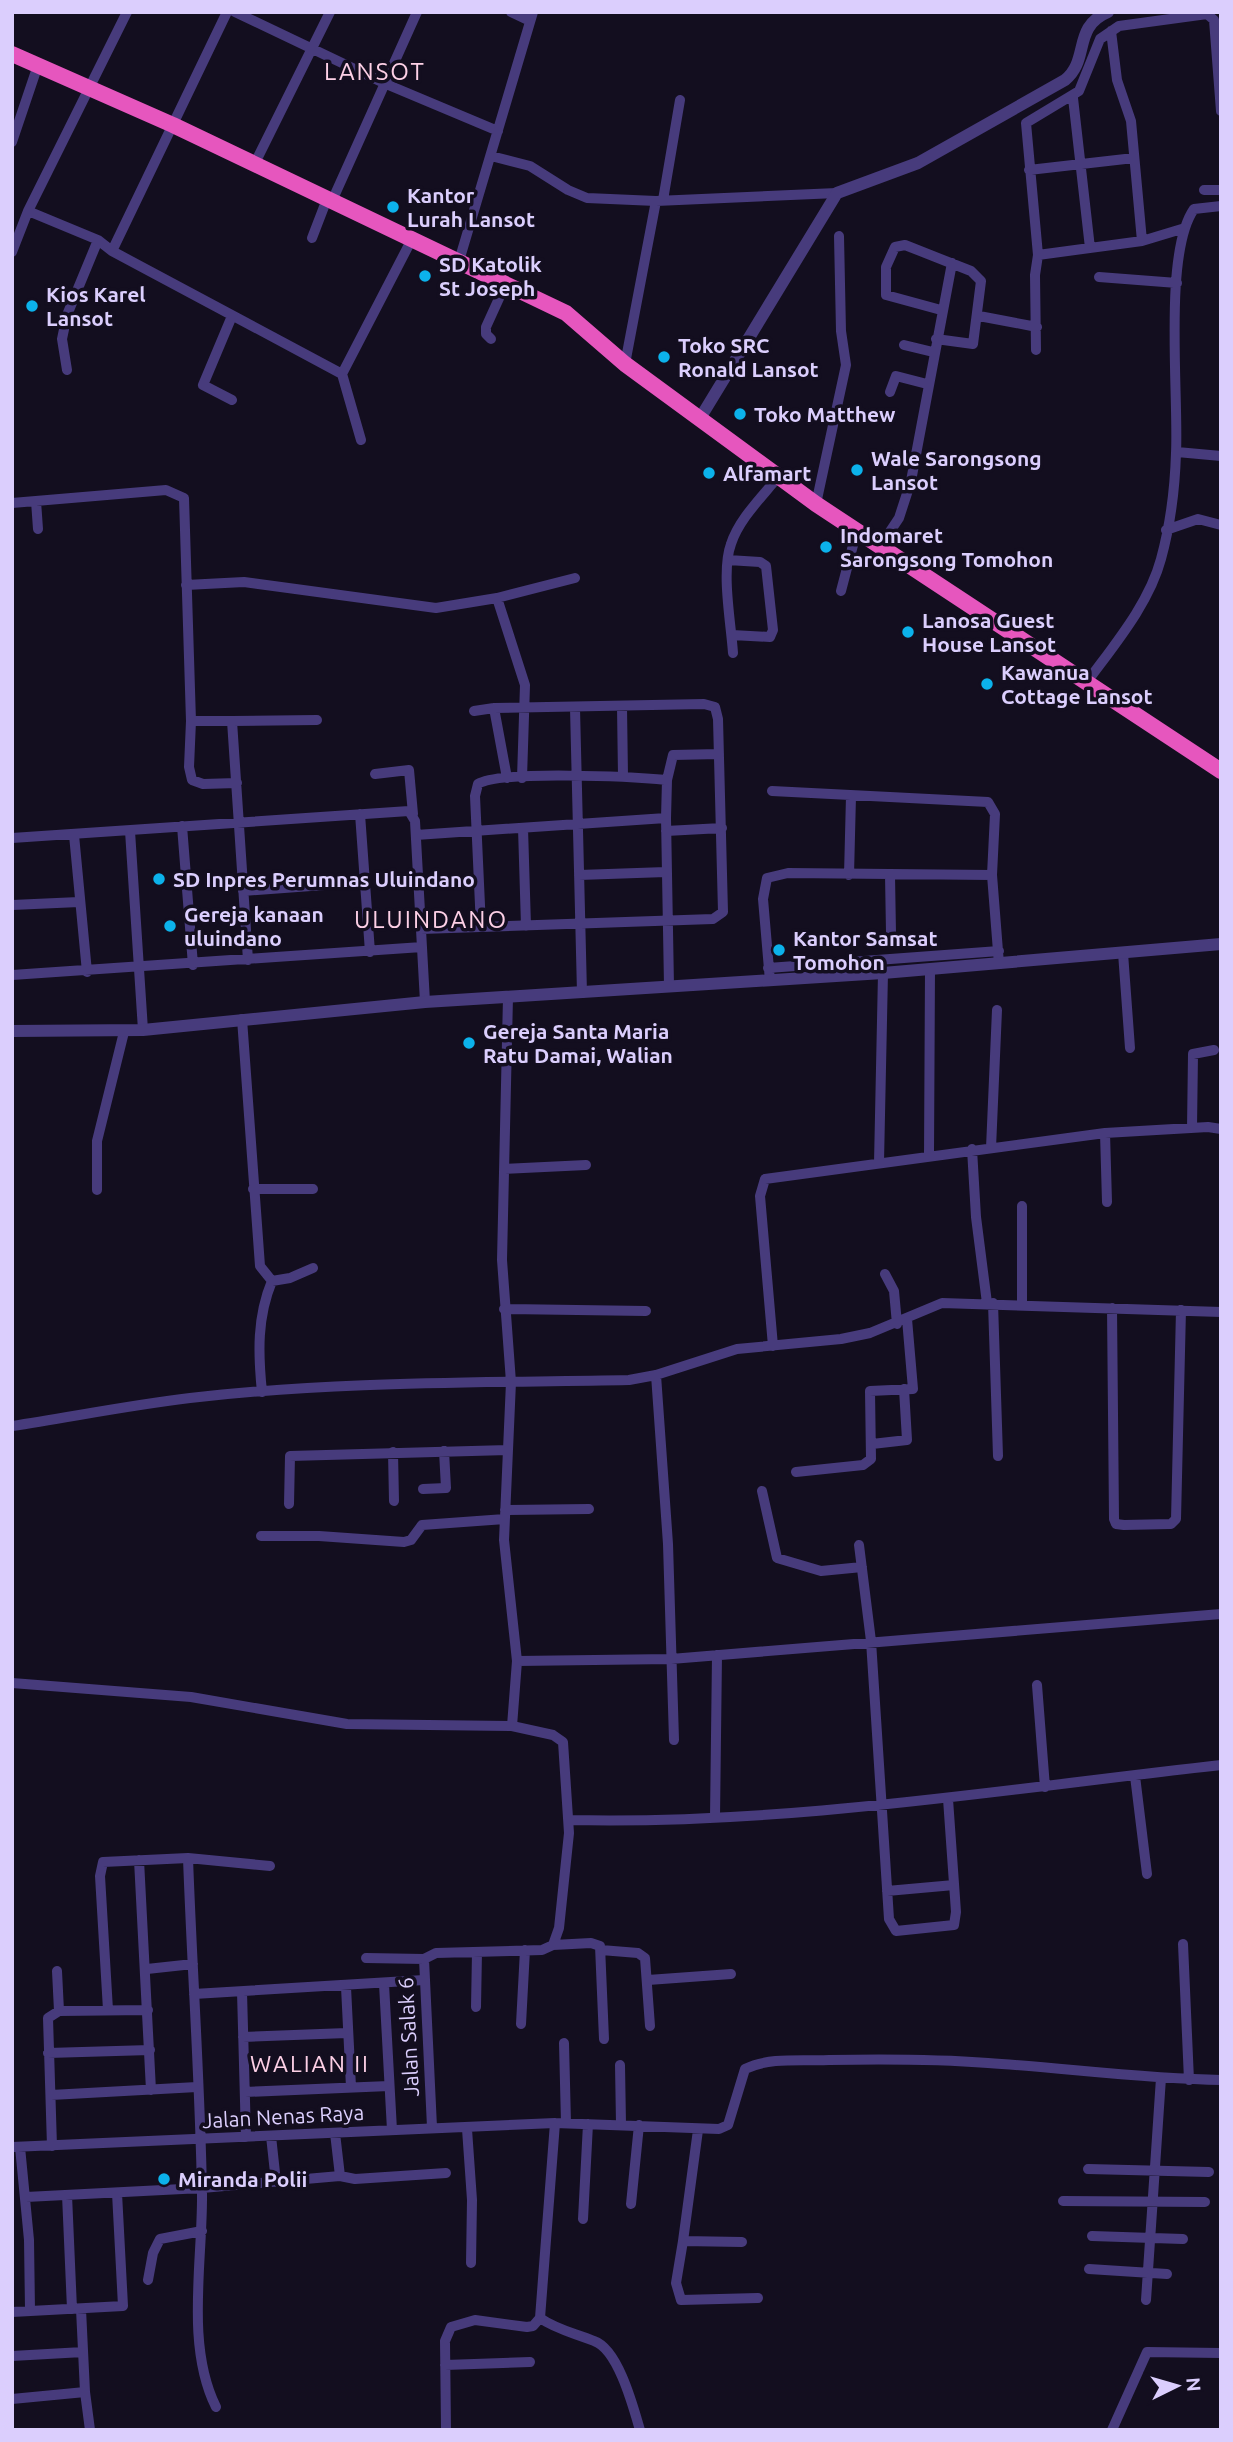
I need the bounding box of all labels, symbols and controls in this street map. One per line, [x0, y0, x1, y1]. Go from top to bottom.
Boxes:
district label: LANSOT [324, 58, 426, 85]
place label: Kantor Lurah Lansot [407, 183, 535, 231]
marker: Kantor Lurah Lansot [385, 199, 401, 215]
place label: SD Katolik St Joseph [439, 252, 542, 300]
marker: SD Katolik St Joseph [417, 268, 433, 284]
place label: Kios Karel Lansot [46, 282, 146, 330]
marker: Kios Karel Lansot [24, 298, 40, 314]
place label: Toko SRC Ronald Lansot [678, 333, 819, 381]
marker: Toko SRC Ronald Lansot [656, 349, 672, 365]
place label: Toko Matthew [754, 402, 896, 426]
marker: Toko Matthew [732, 406, 748, 422]
place label: Wale Sarongsong Lansot [871, 446, 1042, 494]
place label: Alfamart [723, 461, 811, 485]
marker: Wale Sarongsong Lansot [849, 462, 865, 478]
marker: Alfamart [701, 465, 717, 481]
place label: Indomaret Sarongsong Tomohon [840, 523, 1053, 571]
marker: Indomaret Sarongsong Tomohon [818, 539, 834, 555]
place label: Lanosa Guest House Lansot [922, 608, 1056, 656]
marker: Lanosa Guest House Lansot [900, 624, 916, 640]
place label: Kawanua Cottage Lansot [1001, 660, 1153, 708]
marker: Kawanua Cottage Lansot [979, 676, 995, 692]
place label: SD Inpres Perumnas Uluindano [173, 867, 475, 891]
marker: SD Inpres Perumnas Uluindano [151, 871, 167, 887]
place label: Gereja kanaan uluindano [184, 902, 324, 950]
district label: ULUINDANO [354, 906, 508, 933]
marker: Gereja kanaan uluindano [162, 918, 178, 934]
place label: Kantor Samsat Tomohon [793, 926, 937, 974]
marker: Kantor Samsat Tomohon [771, 942, 787, 958]
place label: Gereja Santa Maria Ratu Damai, Walian [483, 1019, 673, 1067]
marker: Gereja Santa Maria Ratu Damai, Walian [461, 1035, 477, 1051]
street label: Jalan Salak 6 [393, 1977, 423, 2097]
district label: WALIAN II [250, 2051, 370, 2076]
street label: Jalan Nenas Raya [201, 2100, 365, 2132]
place label: Miranda Polii [178, 2167, 307, 2191]
marker: Miranda Polii [156, 2171, 172, 2187]
north arrow [1142, 2351, 1212, 2421]
text: N [1182, 2376, 1206, 2393]

